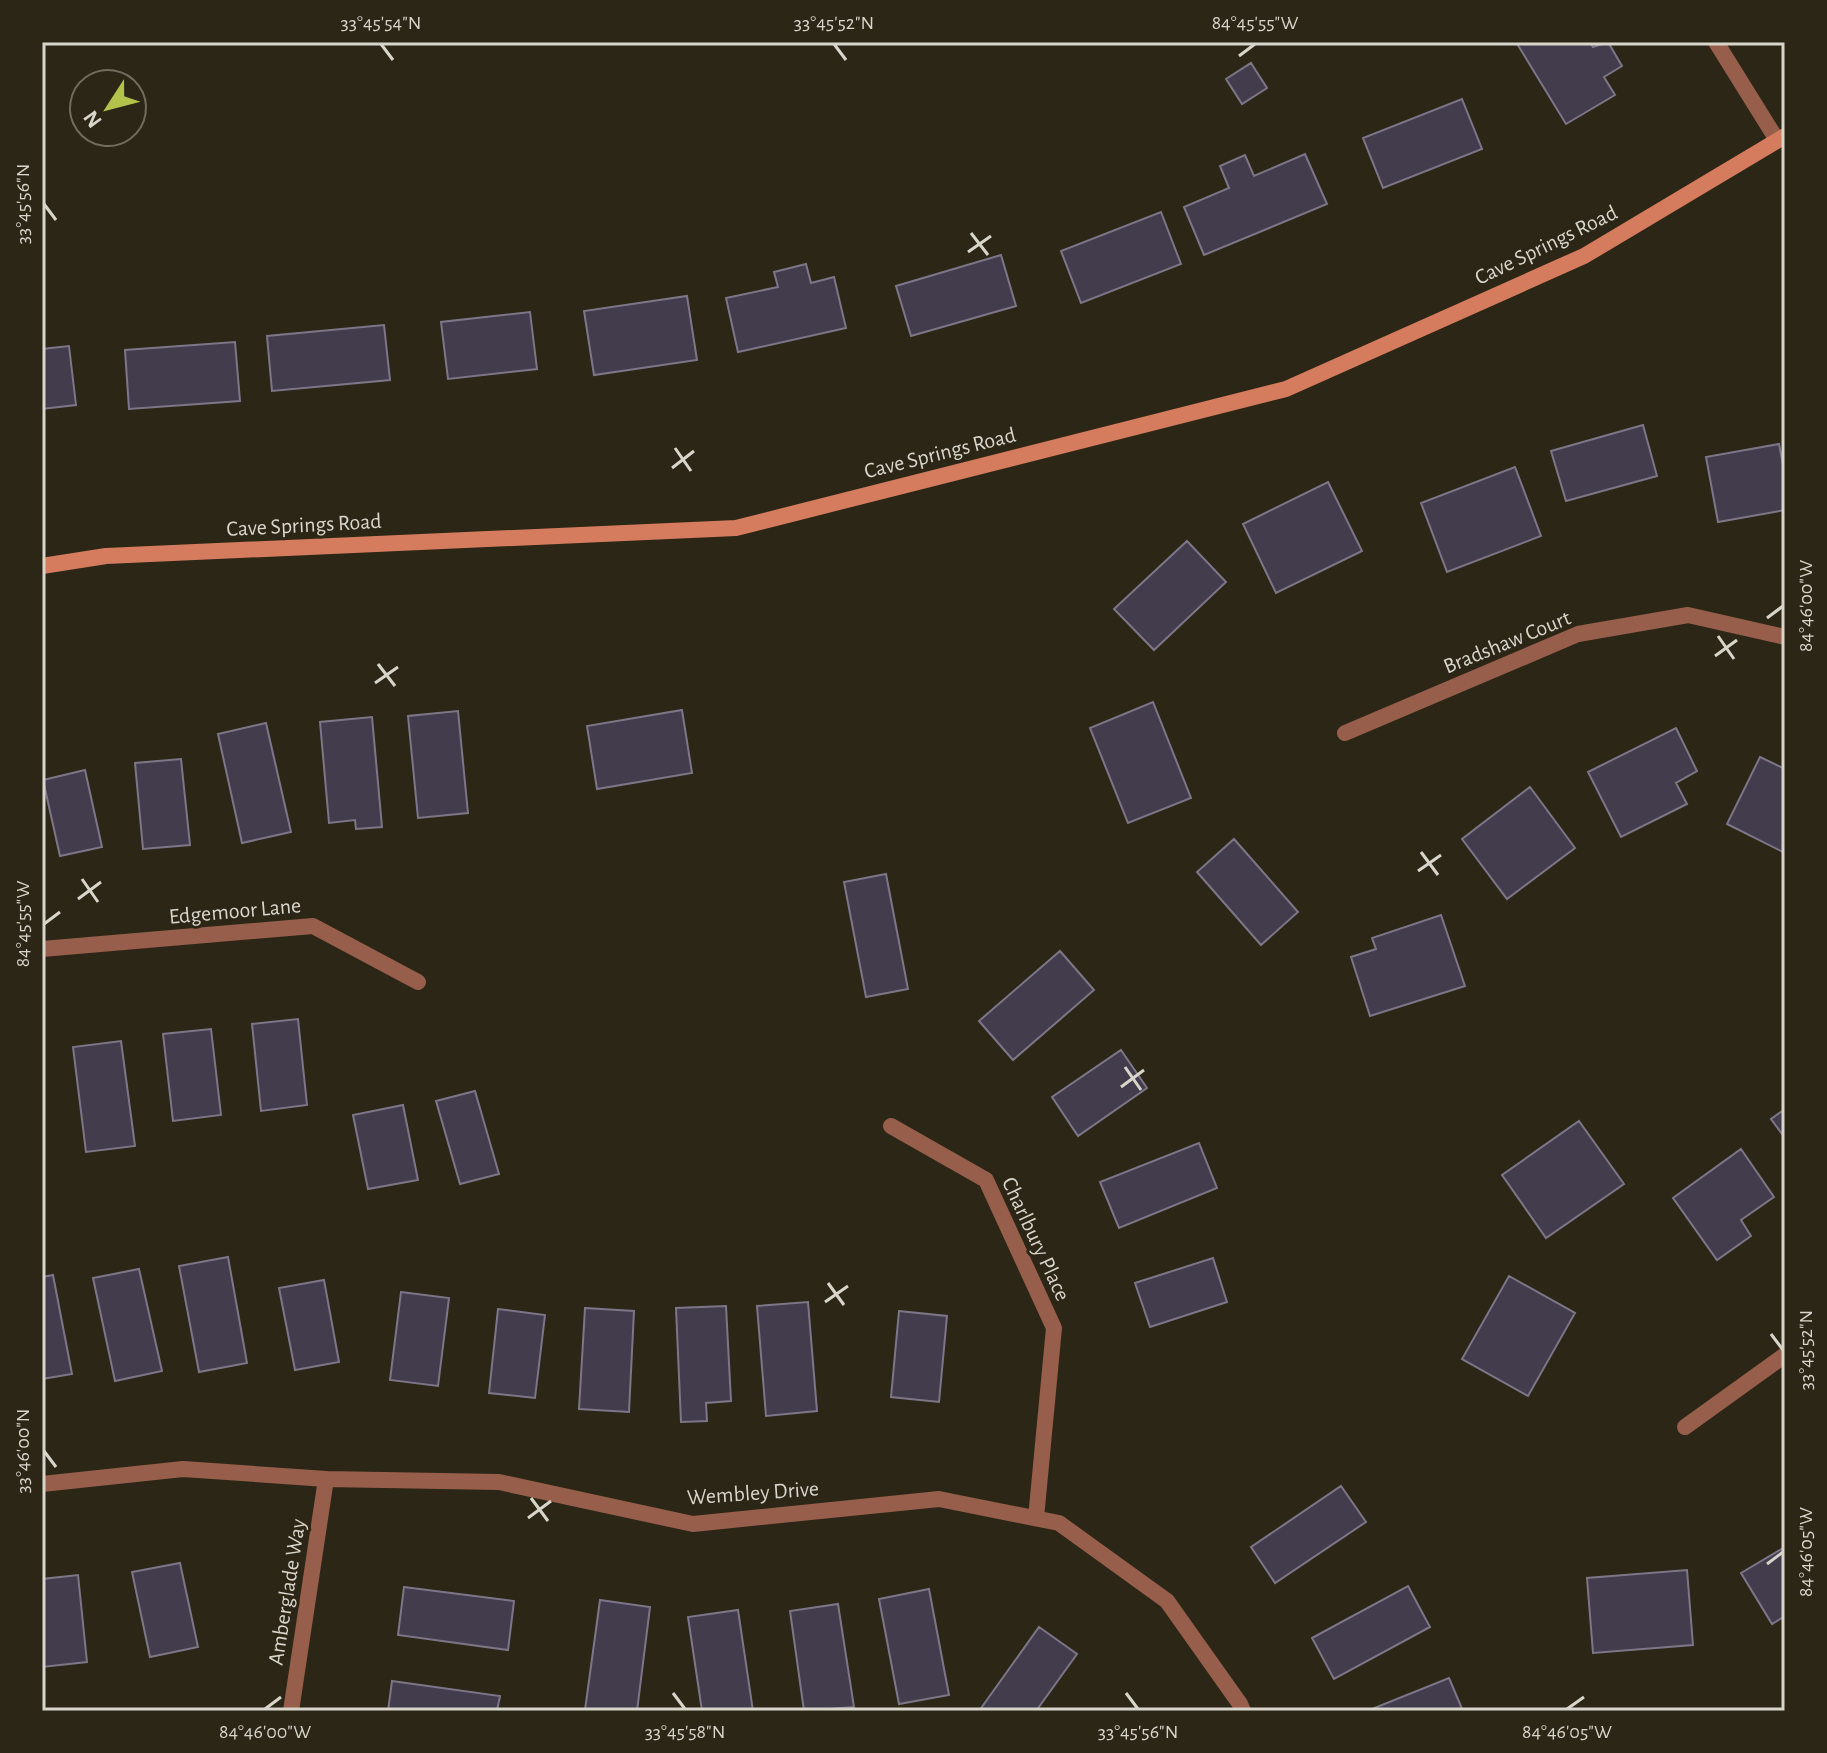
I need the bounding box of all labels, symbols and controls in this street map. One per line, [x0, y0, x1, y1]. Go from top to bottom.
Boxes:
text: 33°45'54"N [341, 13, 421, 33]
text: 33°45'52"N [794, 13, 874, 33]
text: 84°45'55"W [1212, 13, 1298, 33]
north arrow [68, 68, 148, 148]
text: N [79, 107, 106, 132]
text: 33°45'56"N [13, 164, 33, 244]
street label: Cave Springs Road [1471, 201, 1621, 289]
street label: Cave Springs Road [862, 424, 1018, 482]
street label: Cave Springs Road [226, 510, 382, 540]
text: 84°46'00"W [1796, 560, 1816, 652]
street label: Bradshaw Court [1440, 607, 1574, 677]
text: 84°45'55"W [13, 881, 33, 967]
street label: Edgemoor Lane [168, 894, 302, 928]
street label: Charlbury Place [998, 1174, 1074, 1304]
text: 33°45'52"N [1796, 1310, 1816, 1390]
text: 33°46'00"N [13, 1408, 33, 1494]
street label: Wembley Drive [686, 1477, 820, 1509]
text: 84°46'05"W [1796, 1507, 1816, 1597]
street label: Amberglade Way [265, 1517, 310, 1667]
text: 84°46'00"W [219, 1722, 311, 1742]
text: 33°45'58"N [645, 1722, 725, 1742]
text: 33°45'56"N [1098, 1722, 1178, 1742]
text: 84°46'05"W [1522, 1722, 1612, 1742]

